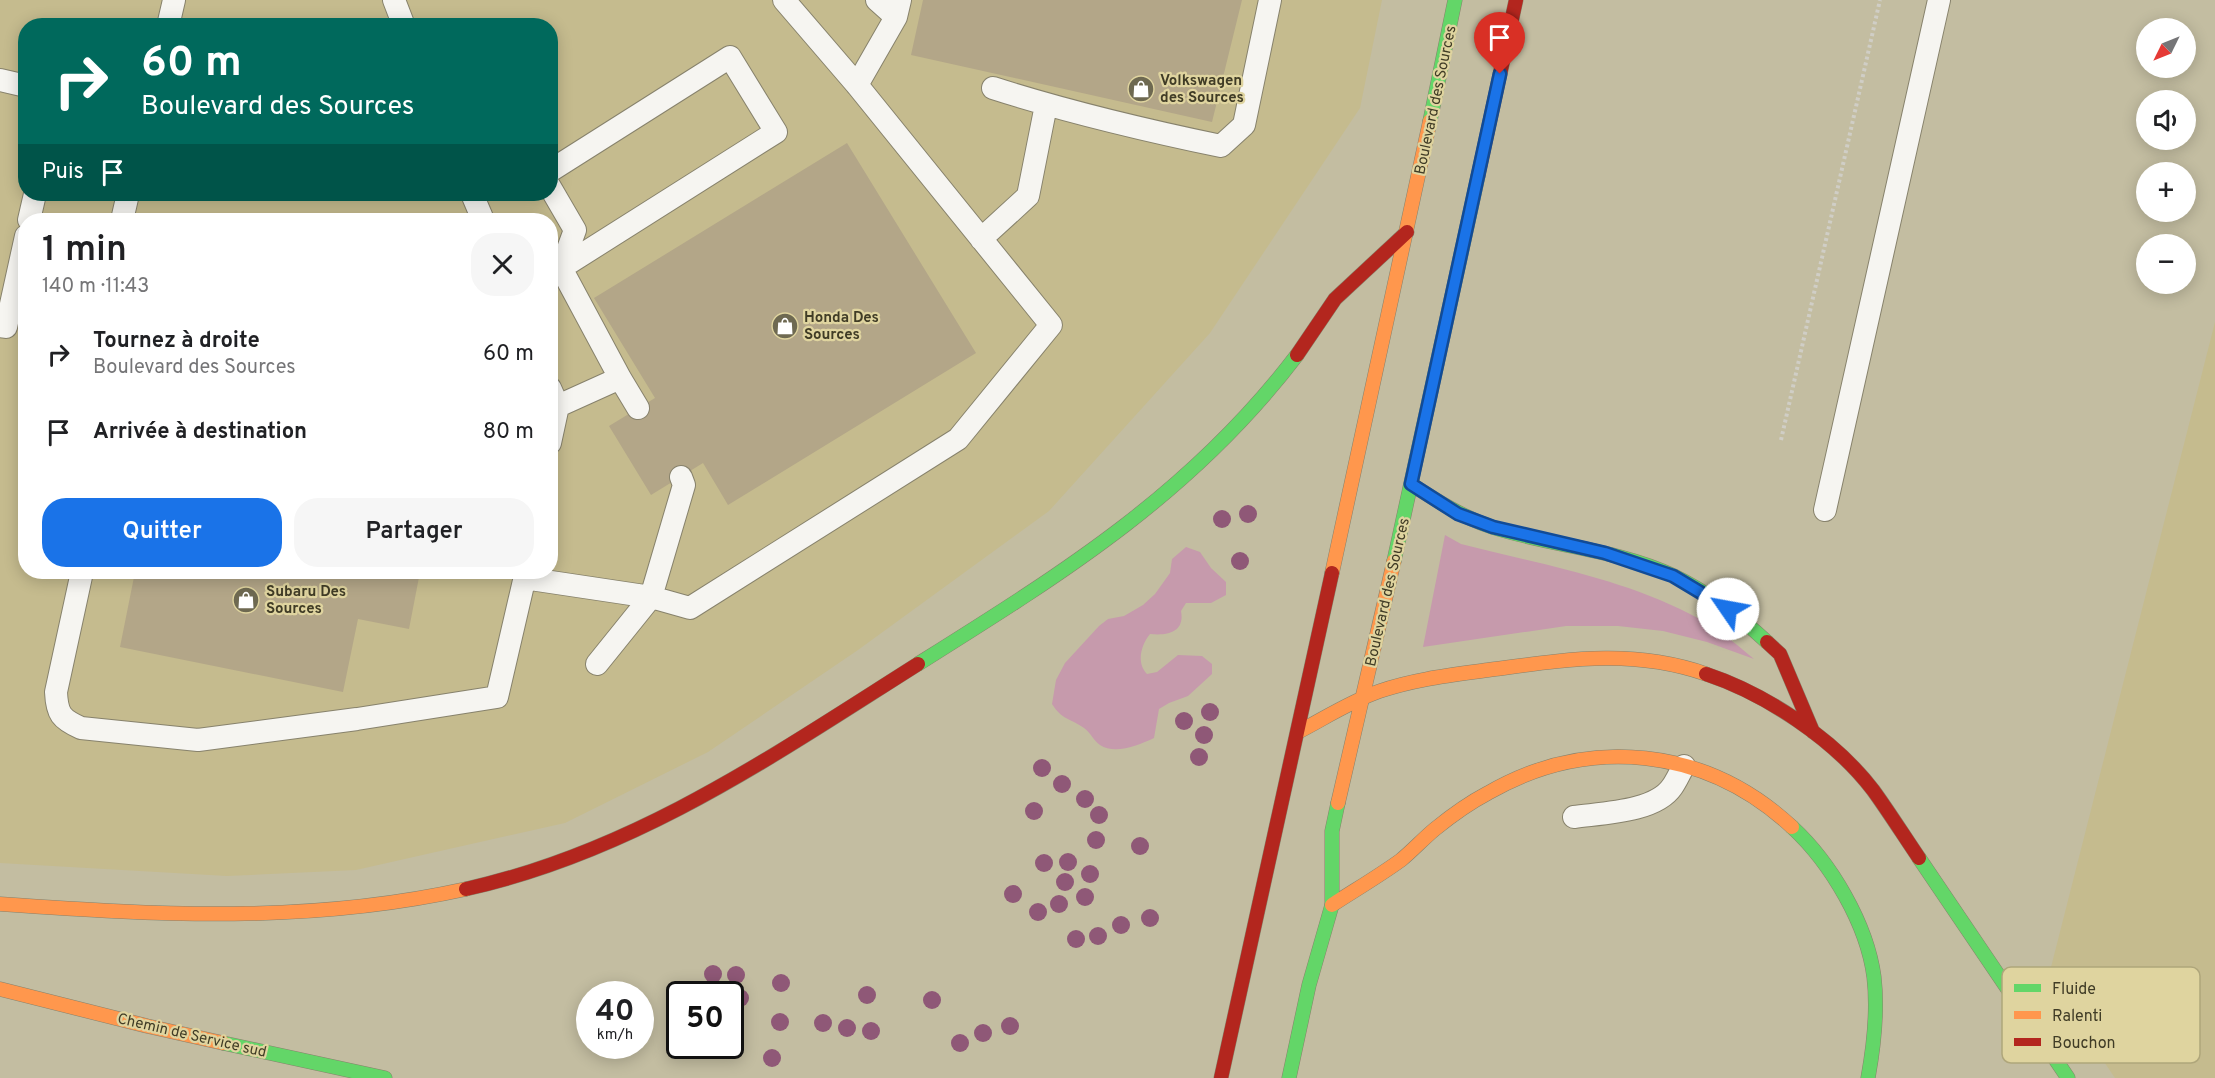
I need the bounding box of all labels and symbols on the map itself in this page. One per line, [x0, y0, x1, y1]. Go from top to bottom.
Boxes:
pin [1474, 12, 1525, 74]
north arrow [2136, 18, 2196, 78]
street label: Boulevard des Sources [1411, 24, 1462, 177]
place label: Volkswagen des Sources [1160, 72, 1244, 108]
shop icon: Volkswagen des Sources [1126, 74, 1156, 104]
place label: Honda Des Sources [804, 309, 879, 345]
shop icon: Honda Des Sources [770, 311, 800, 341]
street label: Boulevard des Sources [1362, 516, 1415, 669]
position arrow [1696, 577, 1760, 641]
place label: Subaru Des Sources [266, 583, 346, 619]
shop icon: Subaru Des Sources [231, 585, 261, 615]
legend [2002, 967, 2200, 1063]
text: Fluide [2052, 980, 2096, 1000]
speed limit sign: 50 [666, 981, 744, 1059]
text: Ralenti [2052, 1007, 2102, 1027]
street label: Chemin de Service sud [115, 1010, 268, 1063]
text: Bouchon [2052, 1034, 2116, 1054]

